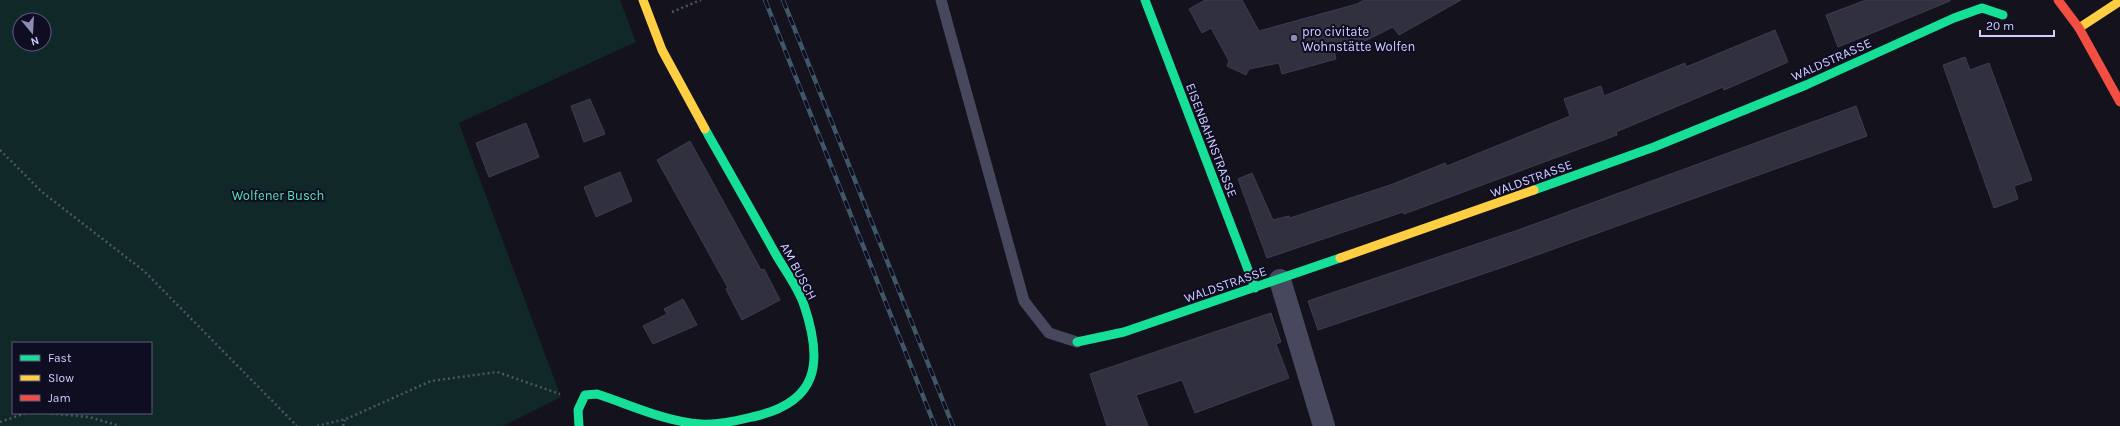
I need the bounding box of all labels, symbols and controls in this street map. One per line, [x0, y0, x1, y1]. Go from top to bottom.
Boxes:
north arrow [12, 12, 52, 52]
scale bar [1980, 12, 2054, 38]
text: 20 m [1986, 19, 2014, 33]
place label: pro civitate Wohnstätte Wolfen [1302, 24, 1415, 54]
marker: pro civitate Wohnstätte Wolfen [1289, 33, 1299, 43]
text: N [29, 34, 41, 48]
street label: WALDSTRASSE [1789, 35, 1874, 84]
street label: EISENBAHNSTRASSE [1183, 81, 1240, 199]
street label: WALDSTRASSE [1488, 157, 1574, 200]
park label: Wolfener Busch [232, 188, 324, 203]
street label: AM BUSCH [777, 240, 820, 302]
street label: WALDSTRASSE [1182, 263, 1268, 306]
legend [12, 342, 152, 414]
text: Fast [48, 351, 72, 365]
text: Slow [48, 371, 74, 385]
text: Jam [48, 391, 71, 405]

